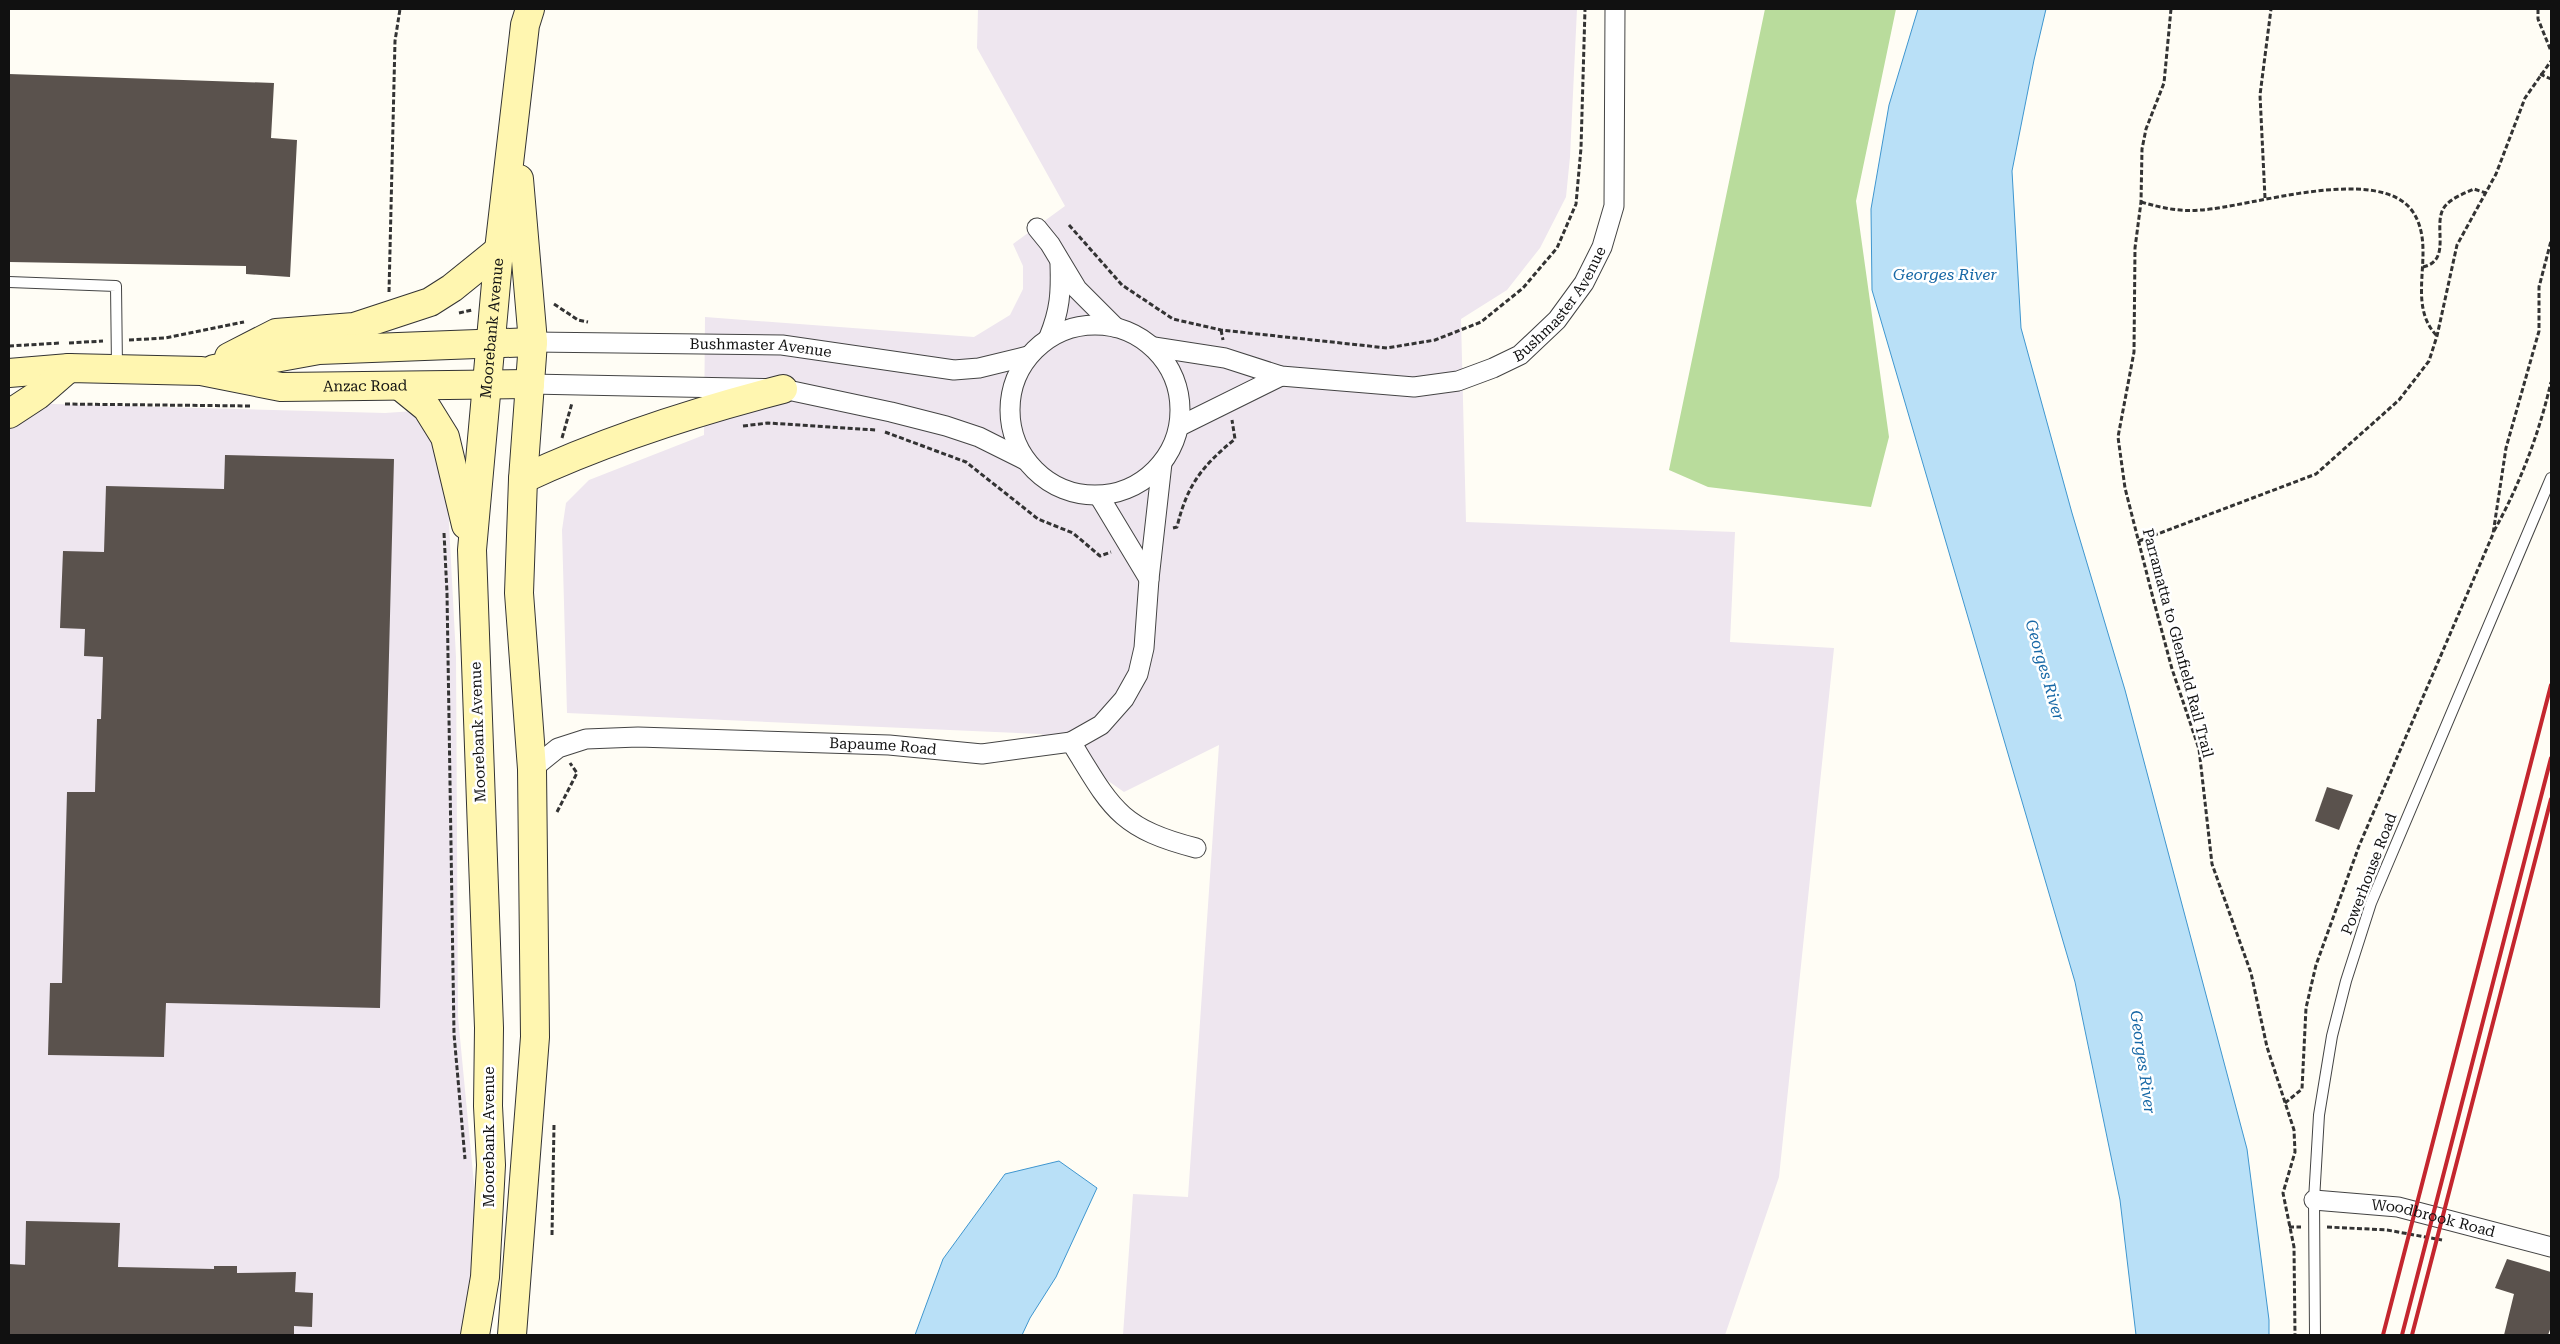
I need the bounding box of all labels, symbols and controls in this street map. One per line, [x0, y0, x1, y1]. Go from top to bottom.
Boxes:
street label: Bushmaster Avenue [1511, 243, 1610, 366]
street label: Moorebank Avenue [477, 257, 507, 399]
water label: Georges River [1893, 265, 1997, 284]
street label: Bushmaster Avenue [690, 335, 833, 361]
street label: Anzac Road [323, 376, 408, 395]
street label: Parramatta to Glenfield Rail Trail [2139, 526, 2217, 760]
water label: Georges River [2022, 617, 2069, 723]
street label: Moorebank Avenue [467, 661, 489, 803]
street label: Bapaume Road [829, 734, 938, 759]
street label: Powerhouse Road [2337, 810, 2401, 937]
water label: Georges River [2126, 1009, 2160, 1115]
street label: Moorebank Avenue [480, 1067, 498, 1207]
street label: Woodbrook Road [2371, 1196, 2498, 1241]

